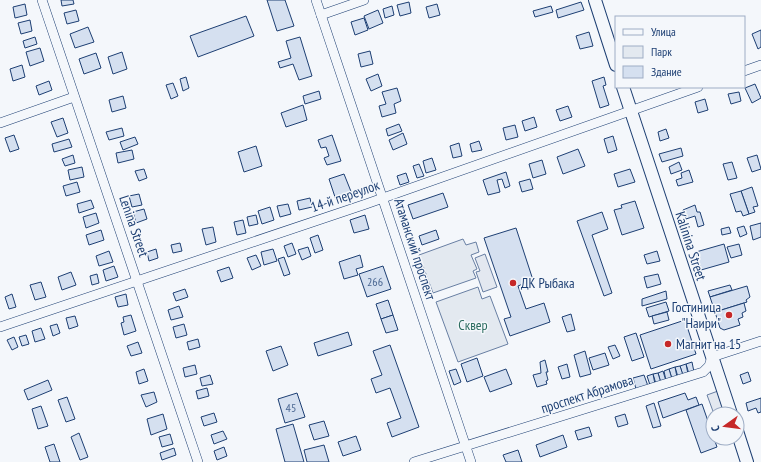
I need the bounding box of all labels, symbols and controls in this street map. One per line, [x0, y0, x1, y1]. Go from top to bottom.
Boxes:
legend [615, 16, 745, 88]
text: Улица [651, 24, 676, 39]
text: Парк [651, 44, 672, 59]
text: Здание [651, 64, 682, 79]
street label: 14-й переулок [308, 176, 382, 216]
street label: Lenina Street [115, 193, 153, 259]
street label: Атаманский проспект [390, 196, 440, 303]
street label: Kalinina Street [671, 209, 711, 283]
house number: 266 [367, 274, 383, 289]
place label: ДК Рыбака [521, 274, 575, 292]
marker: ДК Рыбака [508, 278, 518, 288]
place label: Гостиница "Наири" [672, 298, 721, 332]
marker: Гостиница "Наири" [724, 310, 734, 320]
park label: Сквер [458, 316, 488, 334]
place label: Магнит на 15 [676, 335, 741, 353]
marker: Магнит на 15 [663, 339, 673, 349]
street label: проспект Абрамова [539, 371, 635, 417]
house number: 45 [286, 400, 296, 415]
north arrow [705, 406, 745, 446]
text: С [708, 424, 723, 433]

